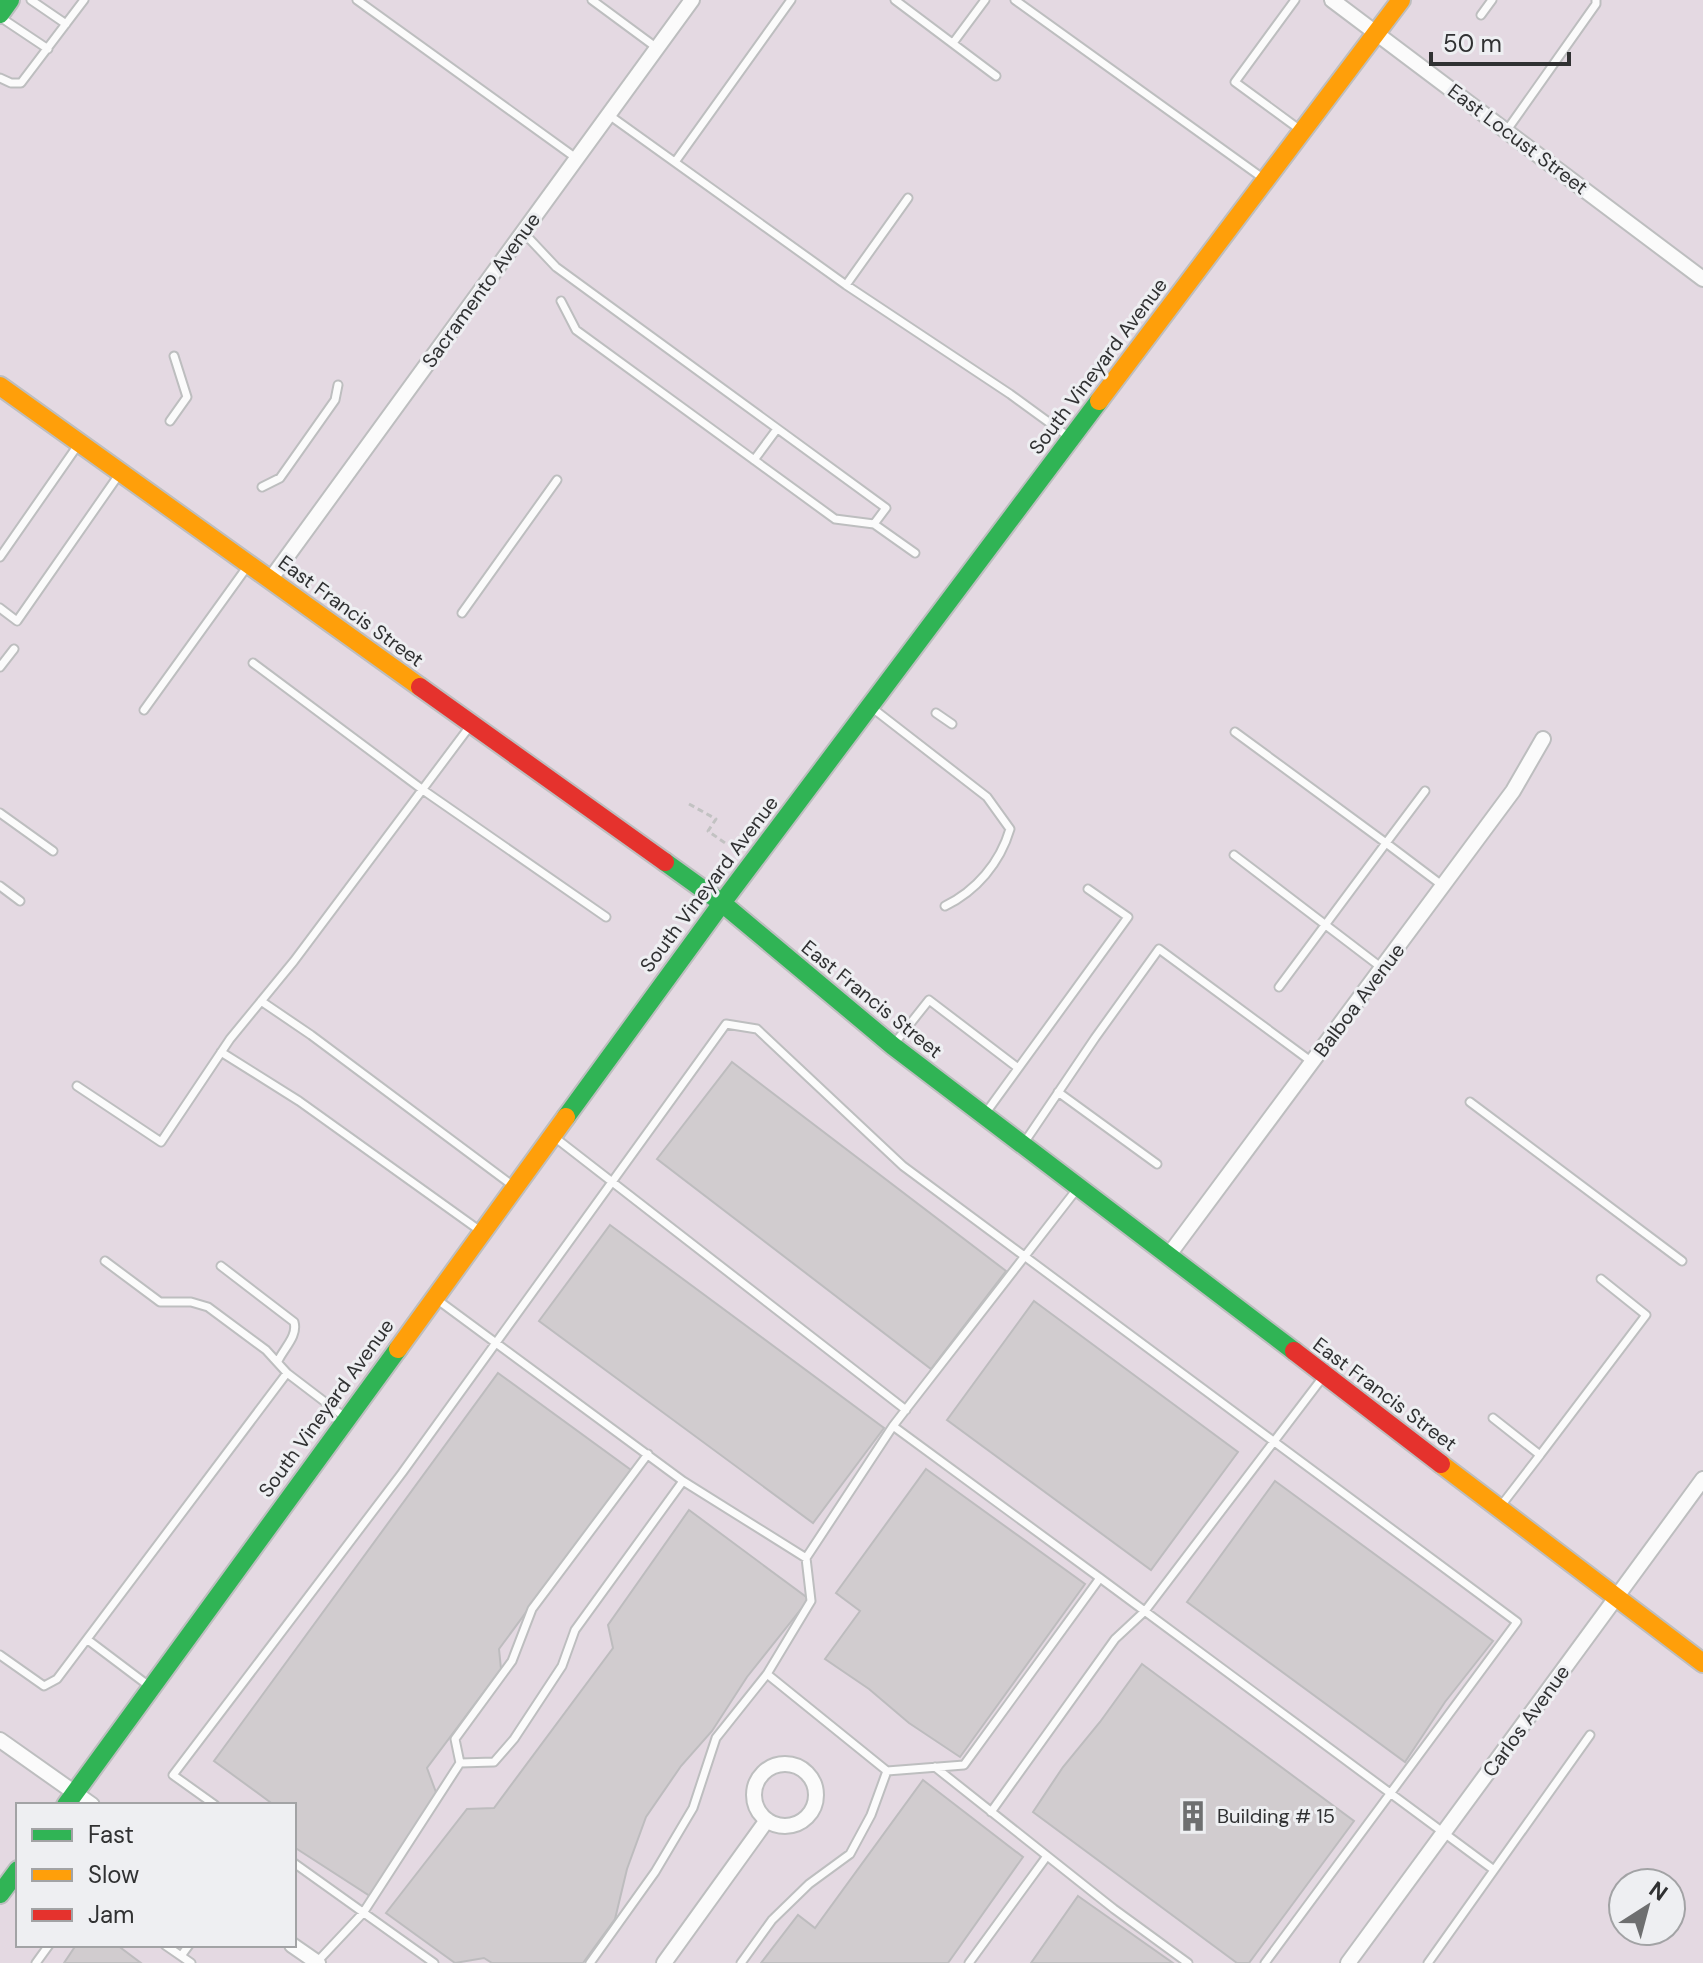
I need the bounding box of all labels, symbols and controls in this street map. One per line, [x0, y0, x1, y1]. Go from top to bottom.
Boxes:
scale bar [1431, 16, 1569, 66]
text: 50 m [1443, 28, 1502, 59]
street label: East Locust Street [1443, 78, 1594, 200]
street label: Sacramento Avenue [416, 207, 546, 373]
street label: South Vineyard Avenue [1023, 273, 1173, 459]
street label: East Francis Street [273, 549, 429, 673]
street label: South Vineyard Avenue [634, 791, 784, 977]
street label: East Francis Street [796, 934, 948, 1064]
street label: Balboa Avenue [1308, 938, 1410, 1062]
street label: South Vineyard Avenue [252, 1314, 400, 1502]
street label: East Francis Street [1308, 1331, 1462, 1457]
street label: Carlos Avenue [1477, 1660, 1575, 1782]
building icon: Building # 15 [1176, 1799, 1210, 1833]
legend [16, 1803, 296, 1947]
place label: Building # 15 [1217, 1803, 1335, 1829]
text: Fast [88, 1819, 134, 1850]
text: Slow [88, 1859, 139, 1890]
north arrow [1607, 1867, 1687, 1947]
text: N [1643, 1875, 1673, 1908]
text: Jam [88, 1899, 134, 1930]

